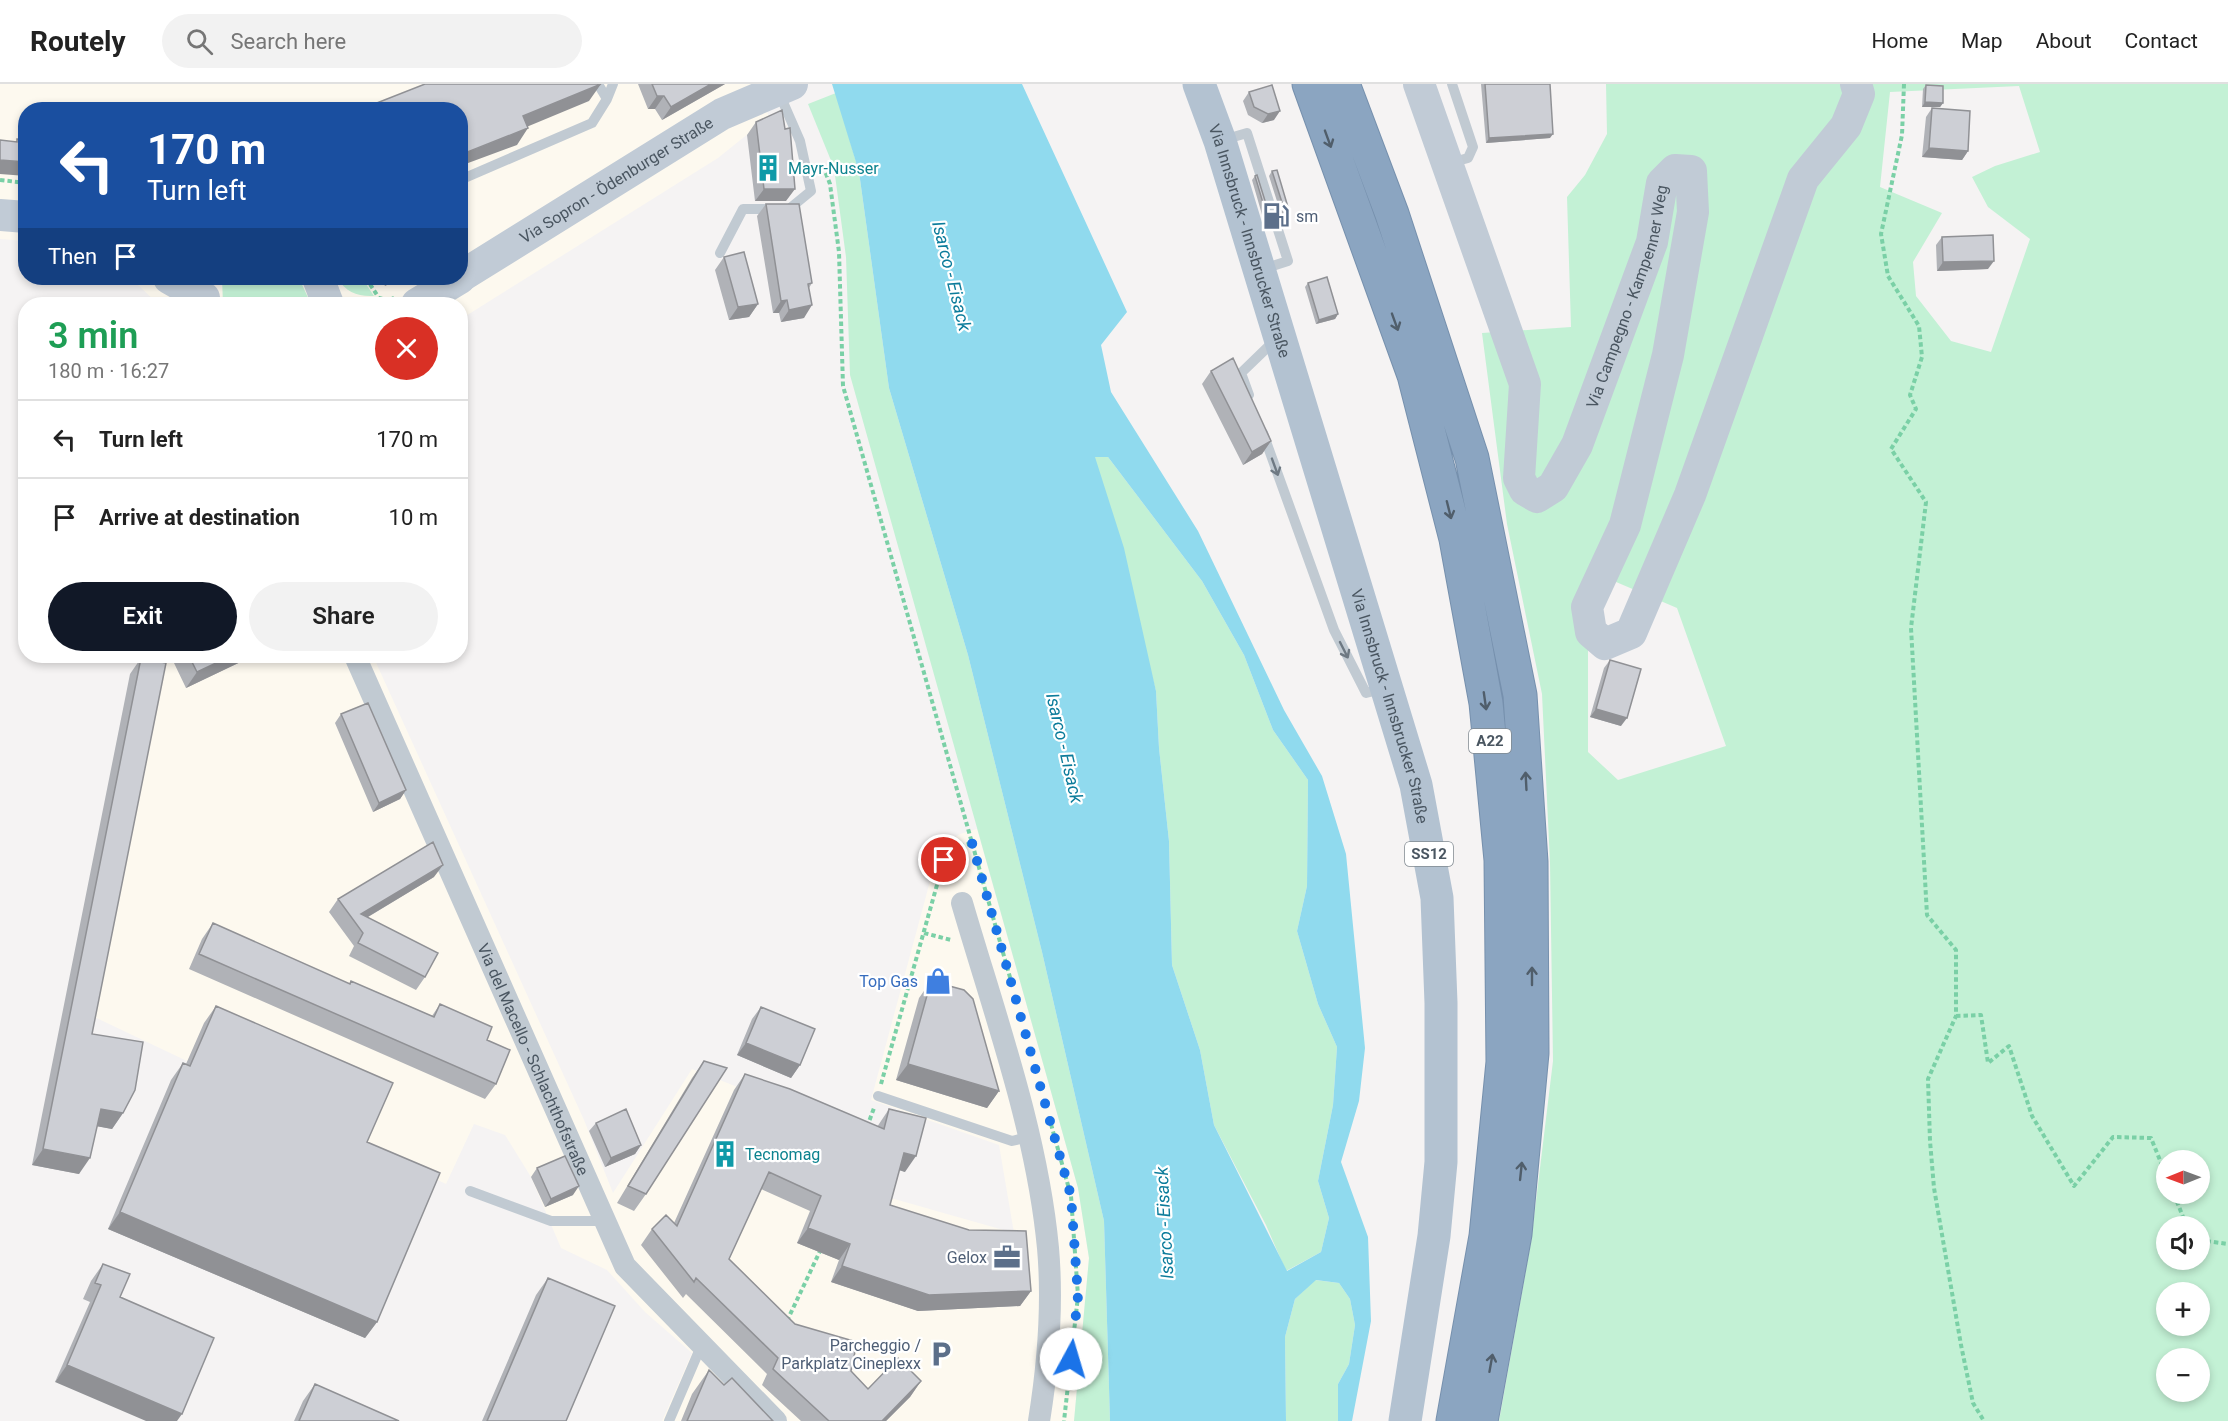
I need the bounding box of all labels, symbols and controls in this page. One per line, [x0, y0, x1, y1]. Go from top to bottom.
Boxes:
search box [162, 14, 582, 68]
text: Routely [30, 25, 126, 58]
icon: search [183, 25, 216, 58]
text: Search here [231, 29, 346, 54]
text: Home [1872, 29, 1928, 53]
text: Map [1961, 29, 2003, 53]
text: About [2036, 29, 2092, 53]
text: Contact [2125, 29, 2198, 53]
street label: Via Sopron - Ödenburger Straße [516, 113, 716, 247]
street label: Via Innsbruck - Innsbrucker Straße [1205, 121, 1295, 360]
text: 170 m [147, 125, 266, 174]
icon: left [48, 126, 126, 204]
one-way arrow [1324, 129, 1335, 148]
building icon: Mayr-Nusser [753, 153, 783, 183]
place label: Mayr-Nusser [788, 159, 879, 178]
text: Turn left [147, 175, 247, 207]
street label: Via Campegno - Kampenner Weg [1582, 184, 1671, 411]
fuel station icon: sm [1261, 201, 1291, 231]
place label: sm [1296, 207, 1318, 226]
water label: Isarco - Eisack [928, 219, 976, 334]
icon: arrive [109, 240, 142, 273]
text: Then [48, 244, 97, 269]
one-way arrow [1390, 312, 1401, 331]
text: 3 min [48, 315, 138, 357]
button: close [375, 317, 438, 380]
text: 180 m · 16:27 [48, 359, 169, 383]
icon: left [48, 423, 81, 456]
text: Turn left [99, 427, 183, 452]
text: 170 m [376, 427, 438, 452]
one-way arrow [1271, 457, 1282, 476]
one-way arrow [1443, 500, 1455, 519]
icon: arrive [48, 501, 81, 534]
text: Arrive at destination [99, 505, 300, 530]
text: 10 m [389, 505, 438, 530]
button: Exit [48, 582, 237, 651]
button: Share [249, 582, 438, 651]
street label: Via Innsbruck - Innsbrucker Straße [1347, 586, 1432, 825]
one-way arrow [1339, 640, 1351, 658]
water label: Isarco - Eisack [1042, 691, 1088, 806]
one-way arrow [1480, 691, 1491, 710]
road number: A22 [1469, 729, 1511, 753]
one-way arrow [1520, 772, 1531, 792]
pin [918, 834, 969, 885]
road number: SS12 [1405, 842, 1453, 866]
icon: arrive [927, 843, 960, 876]
street label: Via del Macello - Schlachthofstraße [474, 940, 593, 1178]
shop icon: Top Gas [923, 966, 953, 996]
one-way arrow [1526, 967, 1537, 987]
place label: Top Gas [859, 972, 918, 991]
building icon: Tecnomag [710, 1139, 740, 1169]
place label: Tecnomag [745, 1145, 820, 1164]
north arrow [2156, 1150, 2210, 1204]
map controls [2156, 1150, 2210, 1402]
one-way arrow [1516, 1161, 1527, 1181]
water label: Isarco - Eisack [1151, 1165, 1177, 1280]
button: sound [2156, 1216, 2210, 1270]
office icon: Gelox [992, 1242, 1022, 1272]
place label: Gelox [947, 1248, 987, 1267]
button: + [2156, 1282, 2210, 1336]
position arrow [1039, 1327, 1103, 1391]
place label: Parcheggio / Parkplatz Cineplexx [781, 1336, 921, 1373]
parking icon: Parcheggio / Parkplatz Cineplexx [926, 1339, 956, 1369]
button: − [2156, 1348, 2210, 1402]
one-way arrow [1486, 1354, 1497, 1374]

